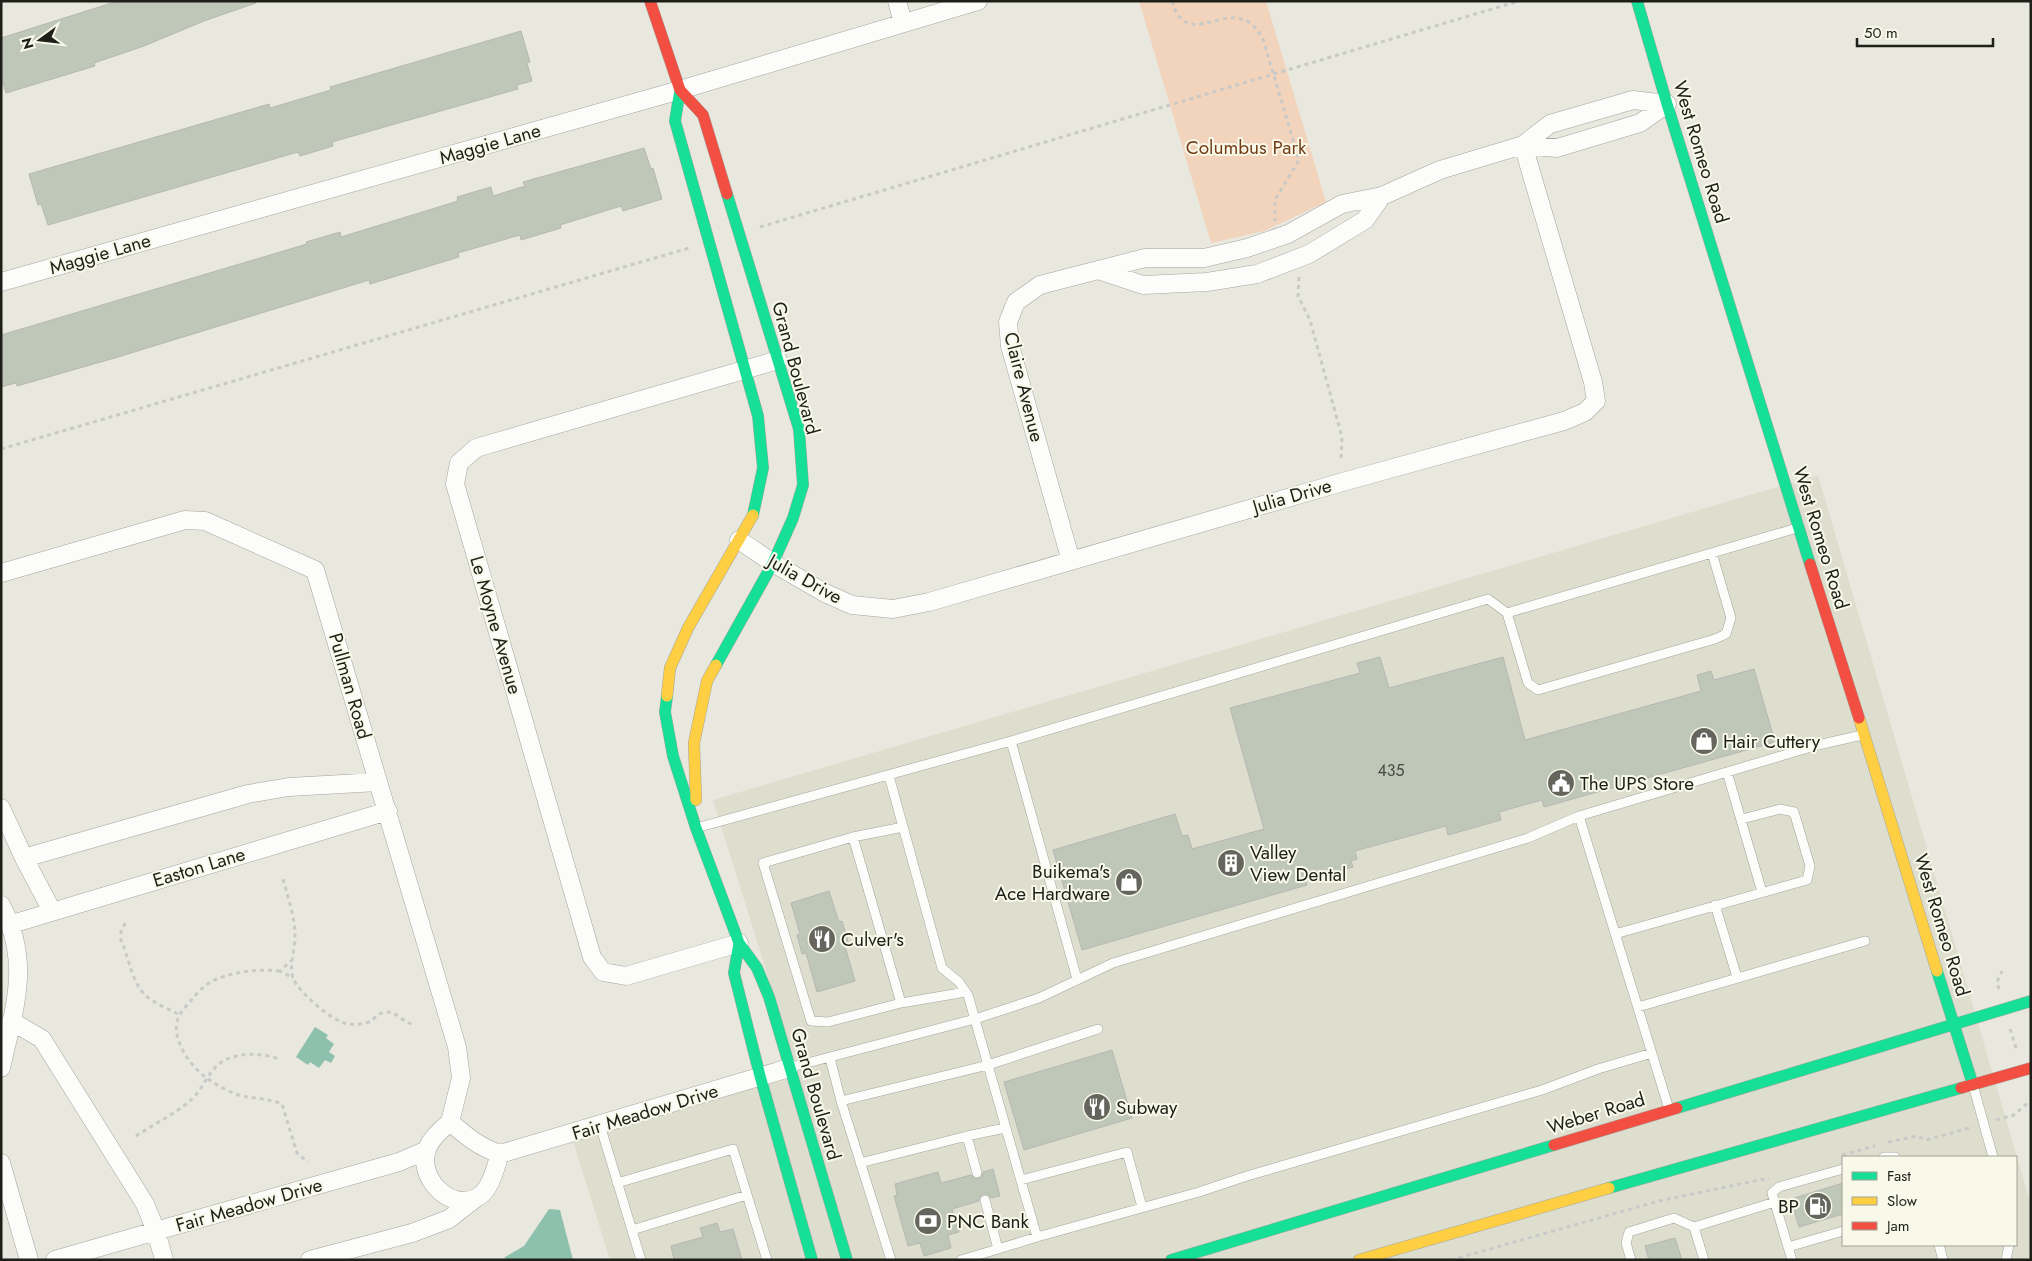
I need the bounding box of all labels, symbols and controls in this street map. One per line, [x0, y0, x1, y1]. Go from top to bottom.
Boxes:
north arrow [15, 15, 65, 65]
scale bar [1857, 15, 1993, 47]
text: 50 m [1864, 22, 1898, 44]
text: N [16, 35, 39, 51]
street label: West Romeo Road [1667, 77, 1735, 227]
street label: Maggie Lane [436, 117, 544, 171]
park label: Columbus Park [1186, 134, 1307, 161]
street label: Maggie Lane [46, 227, 154, 281]
street label: Grand Boulevard [765, 299, 827, 437]
street label: Claire Avenue [997, 329, 1051, 445]
street label: West Romeo Road [1787, 463, 1855, 613]
street label: Julia Drive [1247, 472, 1335, 521]
street label: Julia Drive [760, 546, 847, 611]
street label: Le Moyne Avenue [463, 553, 529, 697]
street label: Pullman Road [322, 630, 378, 742]
shop icon: Hair Cuttery [1689, 726, 1719, 756]
place label: Hair Cuttery [1723, 728, 1821, 755]
house number: 435 [1377, 759, 1405, 782]
public building icon: The UPS Store [1546, 768, 1576, 798]
place label: The UPS Store [1580, 770, 1694, 797]
place label: Valley View Dental [1250, 839, 1346, 888]
street label: Easton Lane [149, 840, 249, 894]
building icon: Valley View Dental [1216, 848, 1246, 878]
street label: West Romeo Road [1908, 850, 1976, 1000]
place label: Buikema's Ace Hardware [995, 858, 1110, 907]
shop icon: Buikema's Ace Hardware [1114, 867, 1144, 897]
restaurant icon: Culver's [807, 924, 837, 954]
place label: Culver's [841, 926, 904, 953]
street label: Grand Boulevard [784, 1025, 848, 1163]
street label: Fair Meadow Drive [569, 1077, 721, 1147]
street label: Weber Road [1544, 1085, 1648, 1141]
restaurant icon: Subway [1082, 1092, 1112, 1122]
place label: Subway [1116, 1094, 1178, 1121]
legend [1842, 1156, 2017, 1246]
text: Fast [1887, 1165, 1911, 1187]
street label: Fair Meadow Drive [173, 1171, 326, 1239]
text: Slow [1887, 1190, 1918, 1212]
fuel station icon: BP [1803, 1191, 1833, 1221]
place label: BP [1778, 1193, 1799, 1220]
bank icon: PNC Bank [913, 1206, 943, 1236]
place label: PNC Bank [947, 1208, 1030, 1235]
text: Jam [1885, 1215, 1910, 1237]

